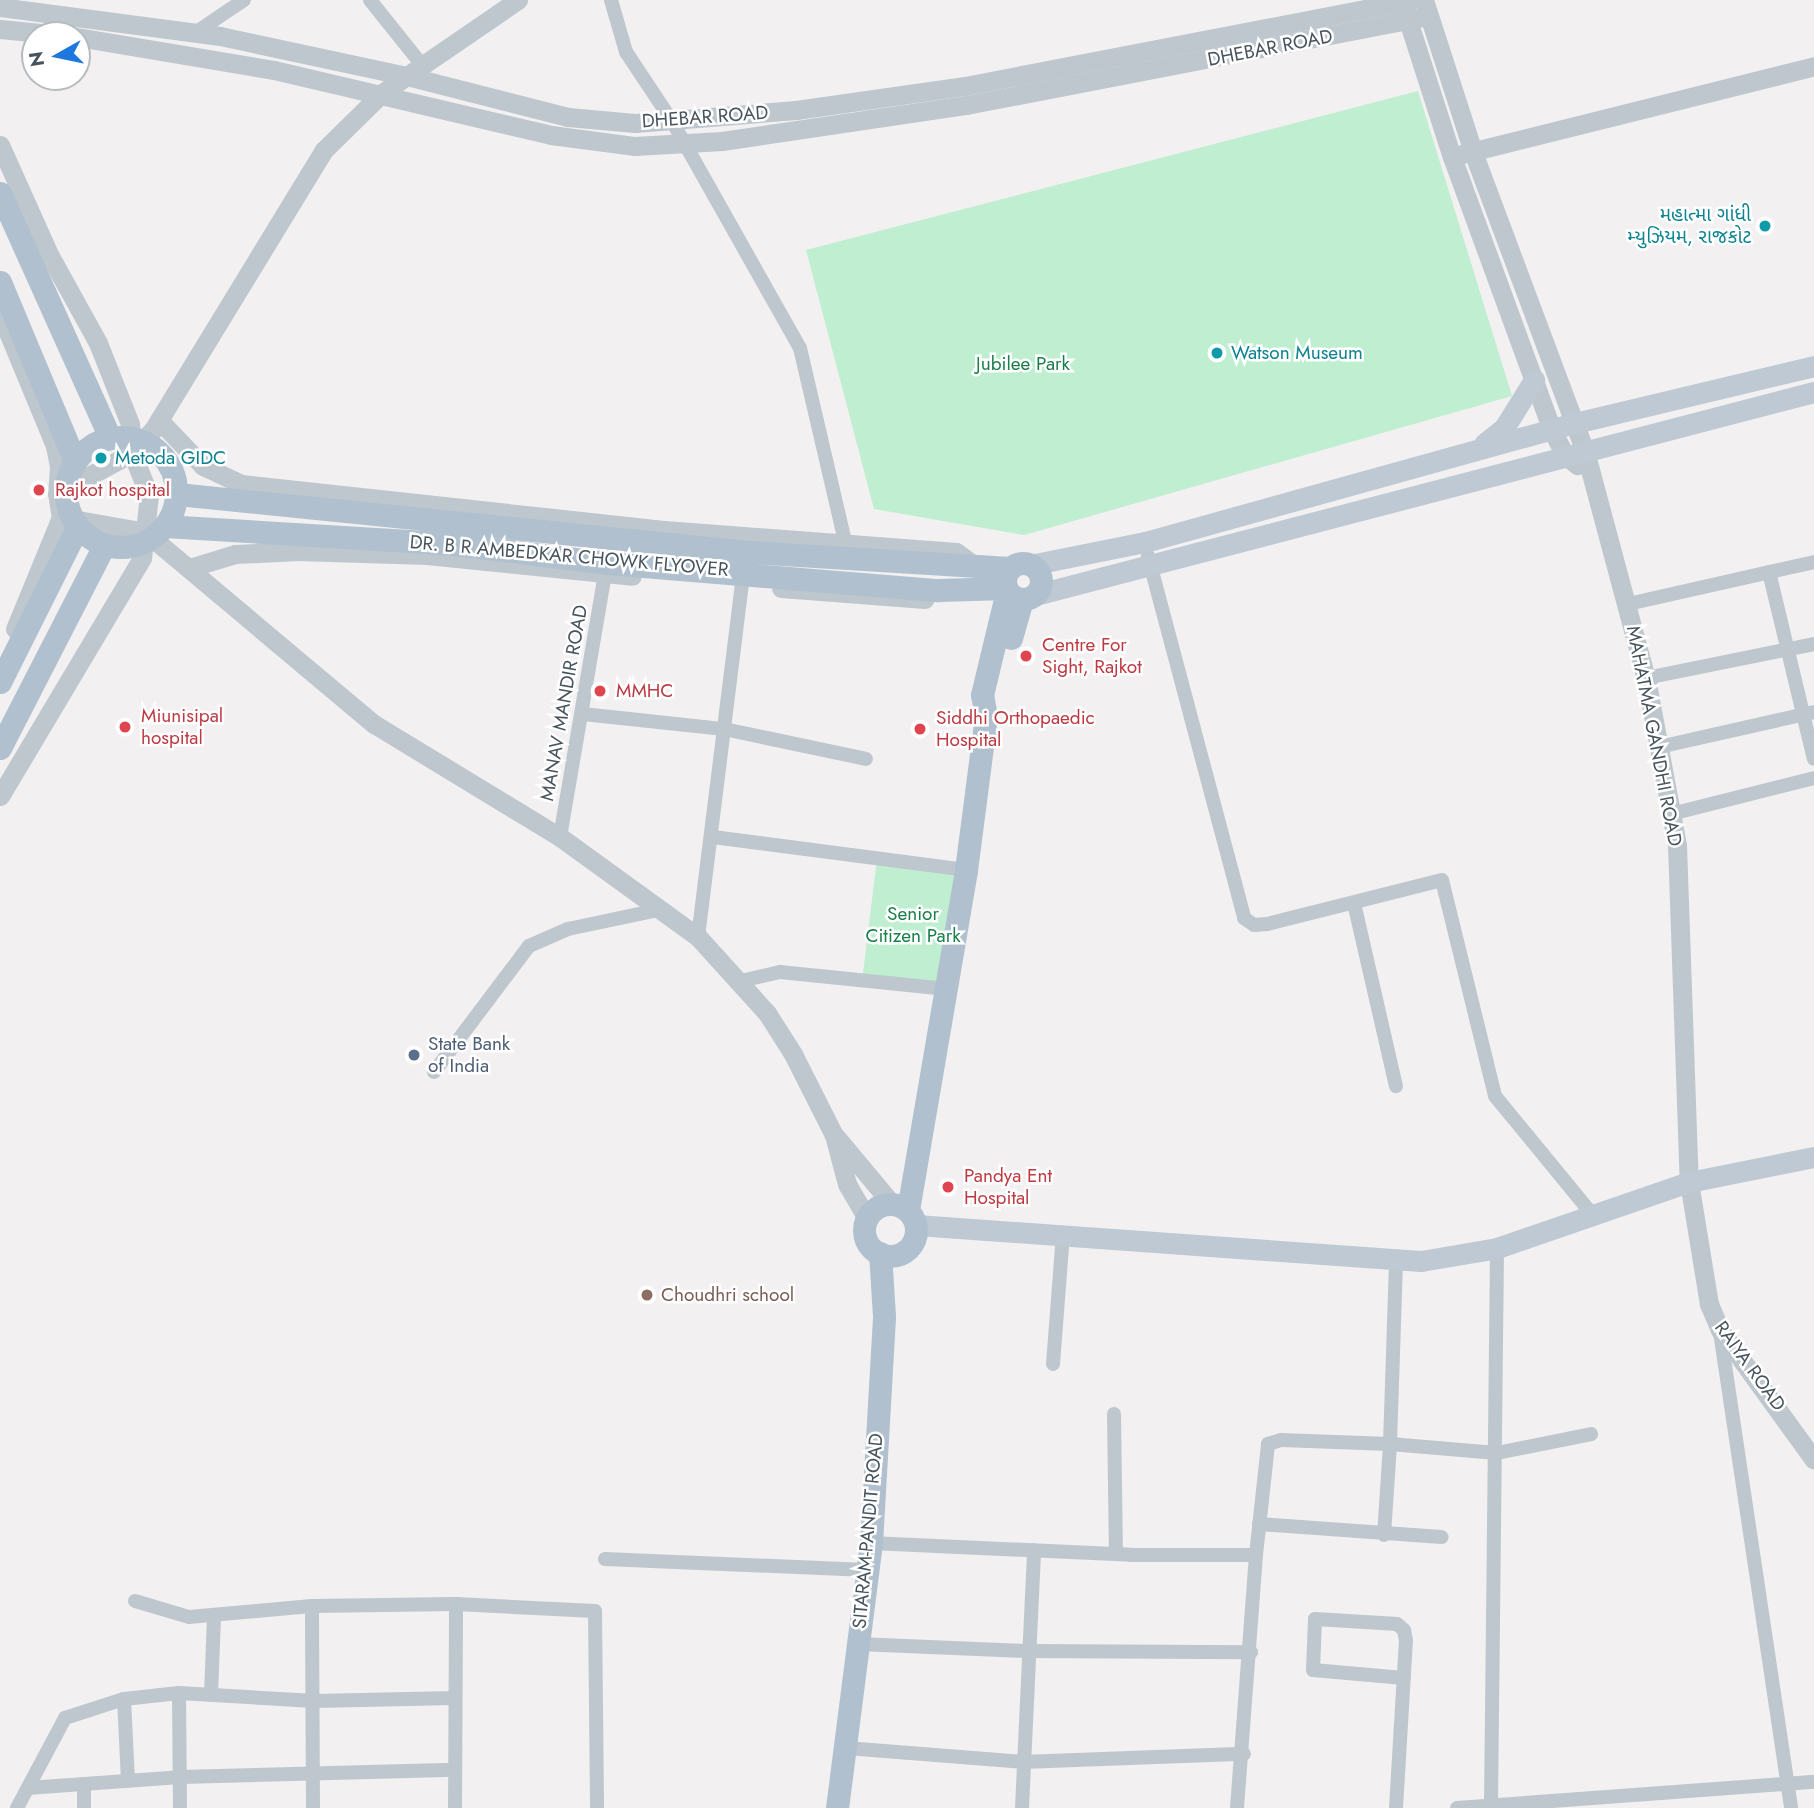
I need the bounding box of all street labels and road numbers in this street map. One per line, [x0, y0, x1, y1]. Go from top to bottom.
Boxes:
street label: DHEBAR ROAD [1206, 25, 1334, 71]
street label: DHEBAR ROAD [641, 101, 769, 133]
street label: DR. B R AMBEDKAR CHOWK FLYOVER [409, 531, 729, 581]
street label: MANAV MANDIR ROAD [536, 603, 592, 803]
street label: MAHATMA GANDHI ROAD [1621, 624, 1687, 848]
street label: RAIYA ROAD [1710, 1317, 1790, 1415]
street label: SITARAM-PANDIT ROAD [848, 1432, 888, 1630]

